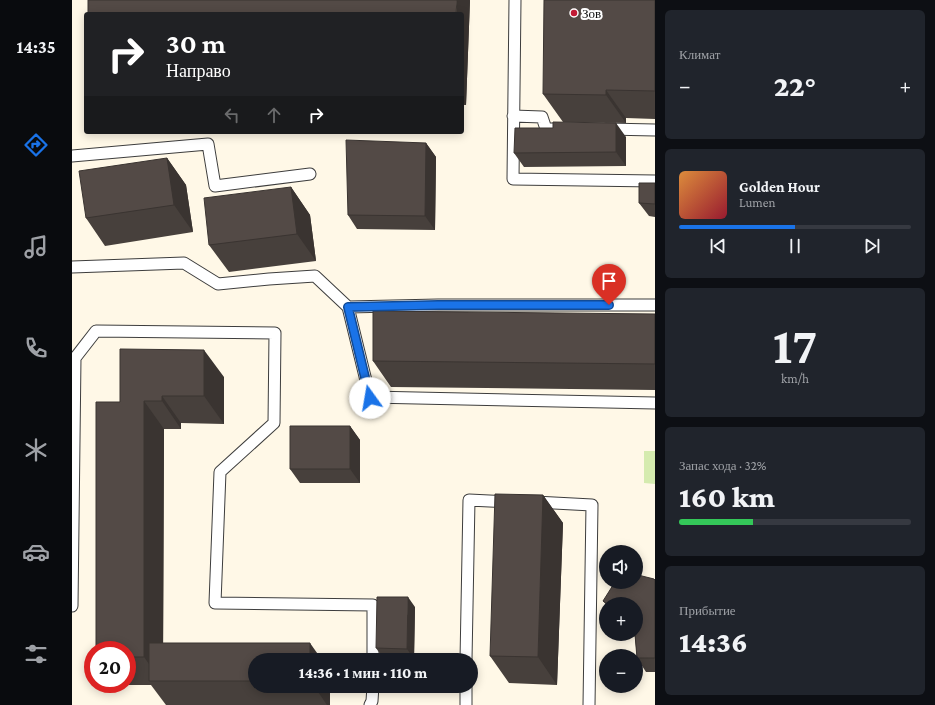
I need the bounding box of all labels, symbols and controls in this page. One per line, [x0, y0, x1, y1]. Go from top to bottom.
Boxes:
place label: Зов [582, 6, 601, 21]
marker: Зов [569, 8, 579, 18]
icon: right [100, 28, 152, 80]
text: 30 m [166, 28, 226, 59]
text: 14:35 [16, 37, 56, 57]
text: Климат [679, 47, 720, 62]
text: Направо [166, 61, 231, 81]
text: 22° [774, 69, 816, 102]
text: − [679, 73, 691, 98]
text: + [899, 73, 911, 98]
icon: left [221, 104, 243, 126]
icon: ahead [263, 104, 285, 126]
icon: right [305, 104, 327, 126]
icon: directions [22, 131, 50, 159]
text: Golden Hour [739, 179, 820, 195]
text: Lumen [739, 195, 775, 210]
icon: music [22, 233, 50, 261]
icon: previous [707, 235, 729, 257]
icon: pause [784, 235, 806, 257]
icon: next [861, 235, 883, 257]
pin [592, 264, 626, 305]
icon: arrive [598, 270, 620, 292]
text: 17 [773, 316, 817, 374]
icon: phone [22, 334, 50, 362]
text: km/h [781, 371, 809, 386]
position arrow [349, 377, 391, 419]
icon: climate [22, 436, 50, 464]
text: Запас хода · 32% [679, 458, 766, 473]
text: 160 km [679, 480, 775, 513]
icon: car [22, 538, 50, 566]
map controls [599, 545, 643, 693]
button: sound [599, 545, 643, 589]
button: + [599, 597, 643, 641]
text: Прибытие [679, 603, 736, 618]
text: 14:36 [679, 625, 748, 658]
icon: filters [22, 640, 50, 668]
speed limit sign: 20 [84, 641, 136, 693]
button: − [599, 649, 643, 693]
text: 14:36 · 1 мин · 110 m [299, 665, 427, 681]

